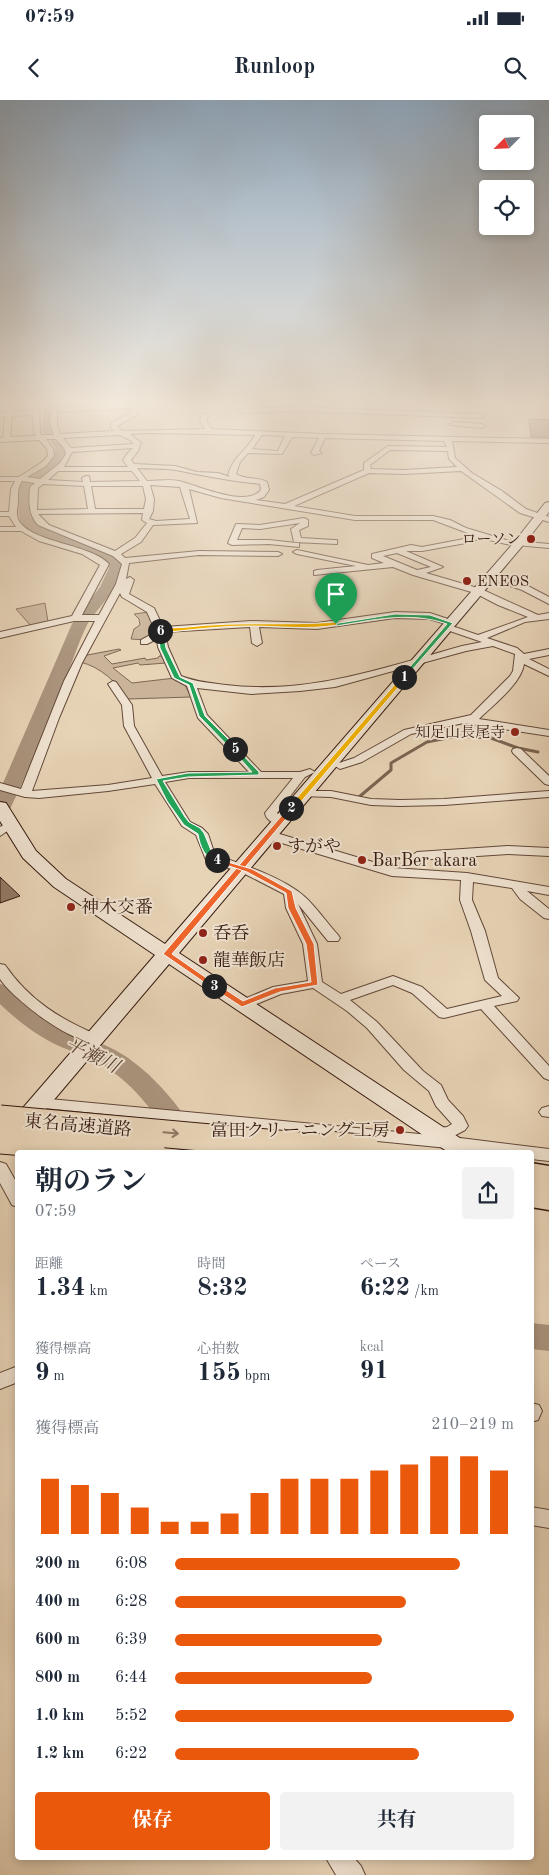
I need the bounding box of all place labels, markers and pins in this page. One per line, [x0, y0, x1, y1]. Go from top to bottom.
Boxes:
place label: ローソン [462, 533, 521, 548]
marker: ローソン [525, 533, 537, 545]
pin [315, 573, 357, 624]
marker: ENEOS [461, 575, 473, 587]
place label: ENEOS [477, 575, 529, 590]
pin: 6 [148, 618, 172, 644]
pin: 1 [392, 664, 416, 690]
place label: 知足山長尾寺 [415, 724, 505, 741]
marker: 知足山長尾寺 [509, 726, 521, 738]
pin: 5 [222, 736, 248, 762]
pin: 2 [278, 796, 304, 820]
place label: すがや [287, 837, 341, 856]
marker: すがや [271, 840, 283, 852]
pin: 4 [204, 848, 230, 872]
place label: BarBer akara [372, 852, 477, 870]
marker: BarBer akara [356, 854, 368, 866]
place label: 神木交番 [81, 897, 153, 917]
marker: 神木交番 [65, 901, 77, 913]
place label: 呑呑 [213, 923, 249, 943]
marker: 呑呑 [197, 927, 209, 939]
place label: 龍華飯店 [213, 950, 285, 970]
marker: 龍華飯店 [197, 954, 209, 966]
pin: 3 [202, 974, 226, 998]
place label: 富田クリーニング工房 [210, 1120, 390, 1140]
marker: 富田クリーニング工房 [394, 1124, 406, 1136]

